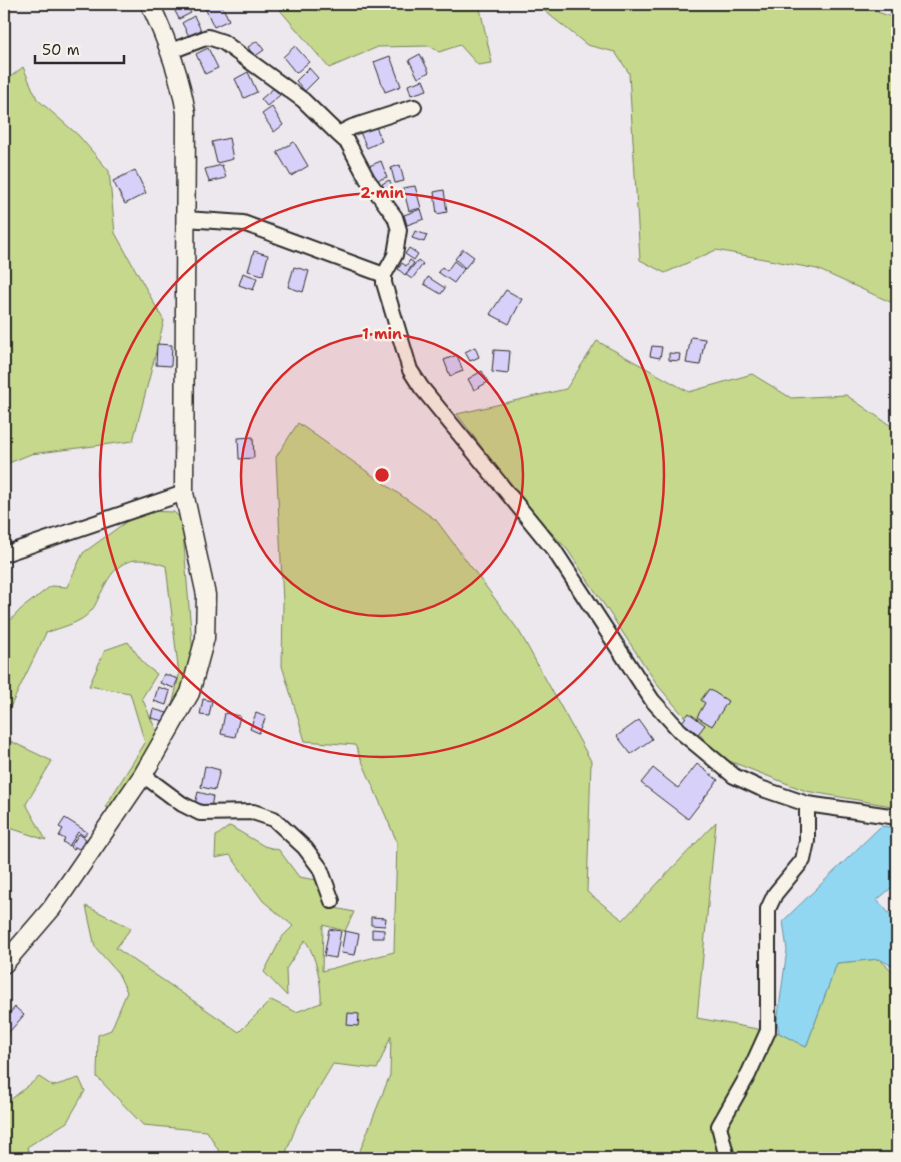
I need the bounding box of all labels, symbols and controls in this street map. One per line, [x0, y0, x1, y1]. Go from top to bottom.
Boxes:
scale bar [35, 32, 124, 64]
text: 50 m [42, 40, 80, 60]
text: 2 min [360, 183, 404, 203]
text: 1 min [362, 324, 402, 344]
centre of rings [373, 466, 391, 484]

